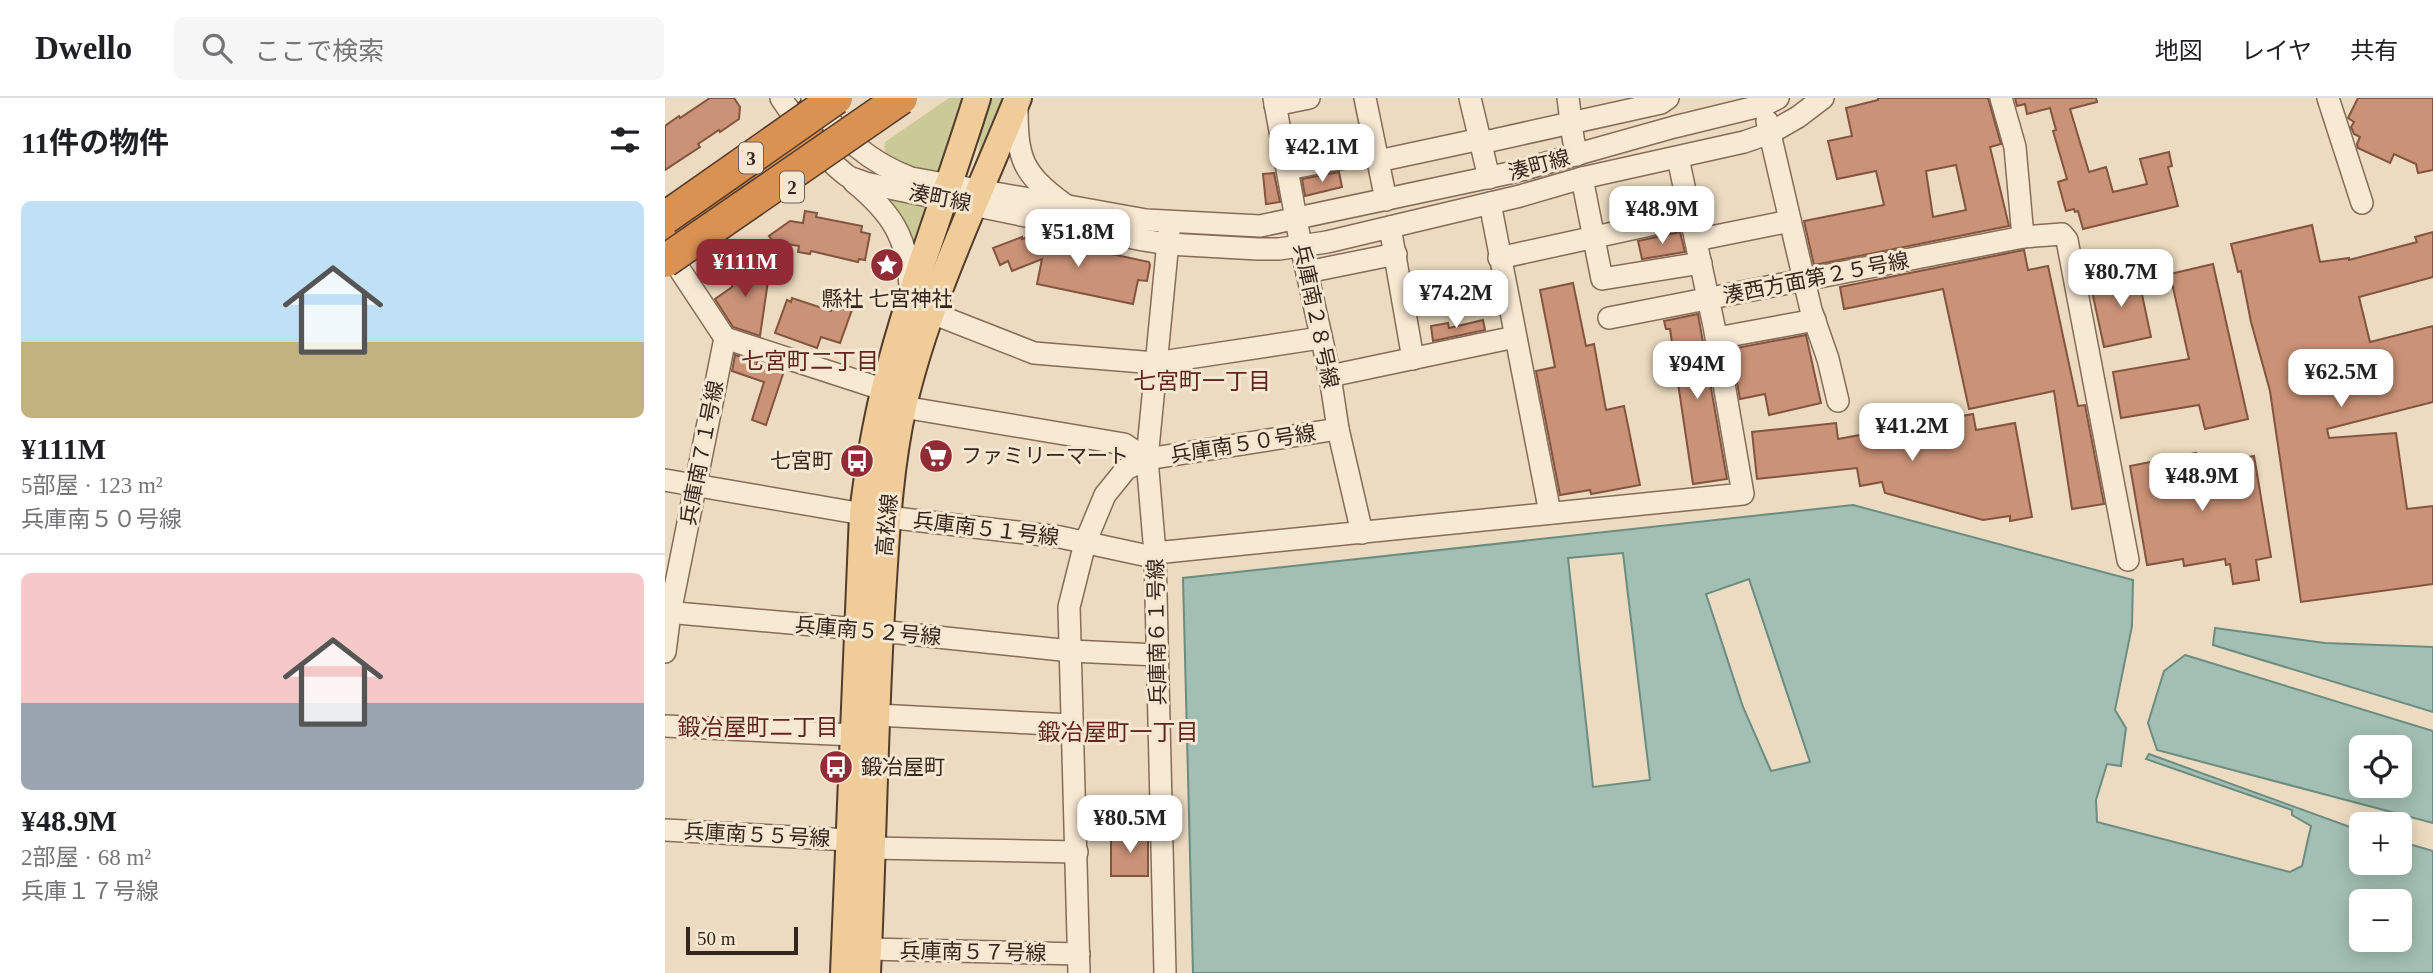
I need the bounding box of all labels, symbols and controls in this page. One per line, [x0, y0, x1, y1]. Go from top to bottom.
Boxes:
search box [174, 17, 664, 80]
icon: search [198, 29, 236, 67]
text: Dwello [35, 30, 132, 66]
text: ここで検索 [254, 37, 384, 66]
text: 地図 [2155, 38, 2203, 64]
text: レイヤ [2241, 38, 2312, 64]
text: 共有 [2350, 38, 2398, 64]
icon: filters [606, 121, 644, 159]
pin: ¥42.1M [1265, 125, 1379, 184]
text: 11件の物件 [21, 126, 169, 159]
text: ¥42.1M [1285, 134, 1359, 159]
road number: 3 [739, 142, 763, 174]
street label: 湊町線 [1505, 145, 1573, 185]
road number: 2 [780, 172, 804, 202]
street label: 湊町線 [907, 180, 973, 216]
pin: ¥48.9M [1605, 186, 1719, 246]
text: ¥48.9M [1625, 196, 1699, 221]
pin: ¥51.8M [1021, 209, 1135, 269]
text: ¥51.8M [1041, 219, 1115, 244]
pin: ¥111M [696, 240, 794, 299]
street label: 兵庫南２８号線 [1289, 242, 1343, 390]
place icon: 縣社 七宮神社 [868, 246, 906, 284]
icon: home [270, 247, 396, 373]
street label: 湊西方面第２５号線 [1721, 248, 1911, 308]
text: ¥111M [712, 249, 778, 274]
pin: ¥80.7M [2064, 250, 2178, 309]
text: ¥80.7M [2084, 259, 2158, 284]
pin: ¥74.2M [1399, 271, 1513, 330]
text: ¥74.2M [1419, 280, 1493, 305]
place label: 縣社 七宮神社 [821, 287, 953, 311]
pin: ¥94M [1656, 342, 1738, 401]
district label: 七宮町二丁目 [741, 349, 879, 374]
pin: ¥62.5M [2284, 350, 2398, 409]
text: ¥94M [1669, 351, 1725, 376]
text: ¥62.5M [2304, 359, 2378, 384]
district label: 七宮町一丁目 [1133, 369, 1271, 394]
street label: 兵庫南７１号線 [676, 379, 728, 527]
pin: ¥41.2M [1855, 404, 1969, 463]
text: ¥41.2M [1875, 413, 1949, 438]
street label: 兵庫南５０号線 [1169, 421, 1317, 467]
text: ¥111M [21, 432, 106, 465]
supermarket icon: ファミリーマート [917, 437, 955, 475]
bus stop icon: 七宮町 [838, 442, 876, 480]
place label: ファミリーマート [961, 444, 1129, 468]
place label: 七宮町 [770, 449, 833, 473]
pin: ¥48.9M [2145, 454, 2259, 513]
text: ¥48.9M [2165, 463, 2239, 488]
text: 5部屋 · 123 m² [21, 473, 163, 498]
street label: 高松線 [872, 493, 902, 557]
text: 兵庫南５０号線 [21, 507, 182, 532]
street label: 兵庫南５１号線 [912, 508, 1060, 550]
street label: 兵庫南６１号線 [1144, 558, 1170, 706]
street label: 兵庫南５２号線 [794, 613, 942, 649]
icon: home [270, 619, 396, 745]
district label: 鍛冶屋町二丁目 [678, 715, 839, 740]
district label: 鍛冶屋町一丁目 [1038, 720, 1199, 745]
map controls [2349, 735, 2412, 952]
button: locate [2349, 735, 2412, 798]
bus stop icon: 鍛冶屋町 [817, 748, 855, 786]
place label: 鍛冶屋町 [861, 755, 945, 779]
pin: ¥80.5M [1073, 796, 1187, 855]
text: ¥48.9M [21, 804, 117, 837]
text: ¥80.5M [1093, 805, 1167, 830]
button: + [2349, 812, 2412, 875]
street label: 兵庫南５５号線 [683, 819, 831, 851]
text: 2部屋 · 68 m² [21, 845, 151, 870]
text: 兵庫１７号線 [21, 879, 159, 904]
button: − [2349, 889, 2412, 952]
scale bar [686, 924, 798, 956]
text: 50 m [697, 928, 736, 949]
street label: 兵庫南５７号線 [899, 939, 1047, 965]

